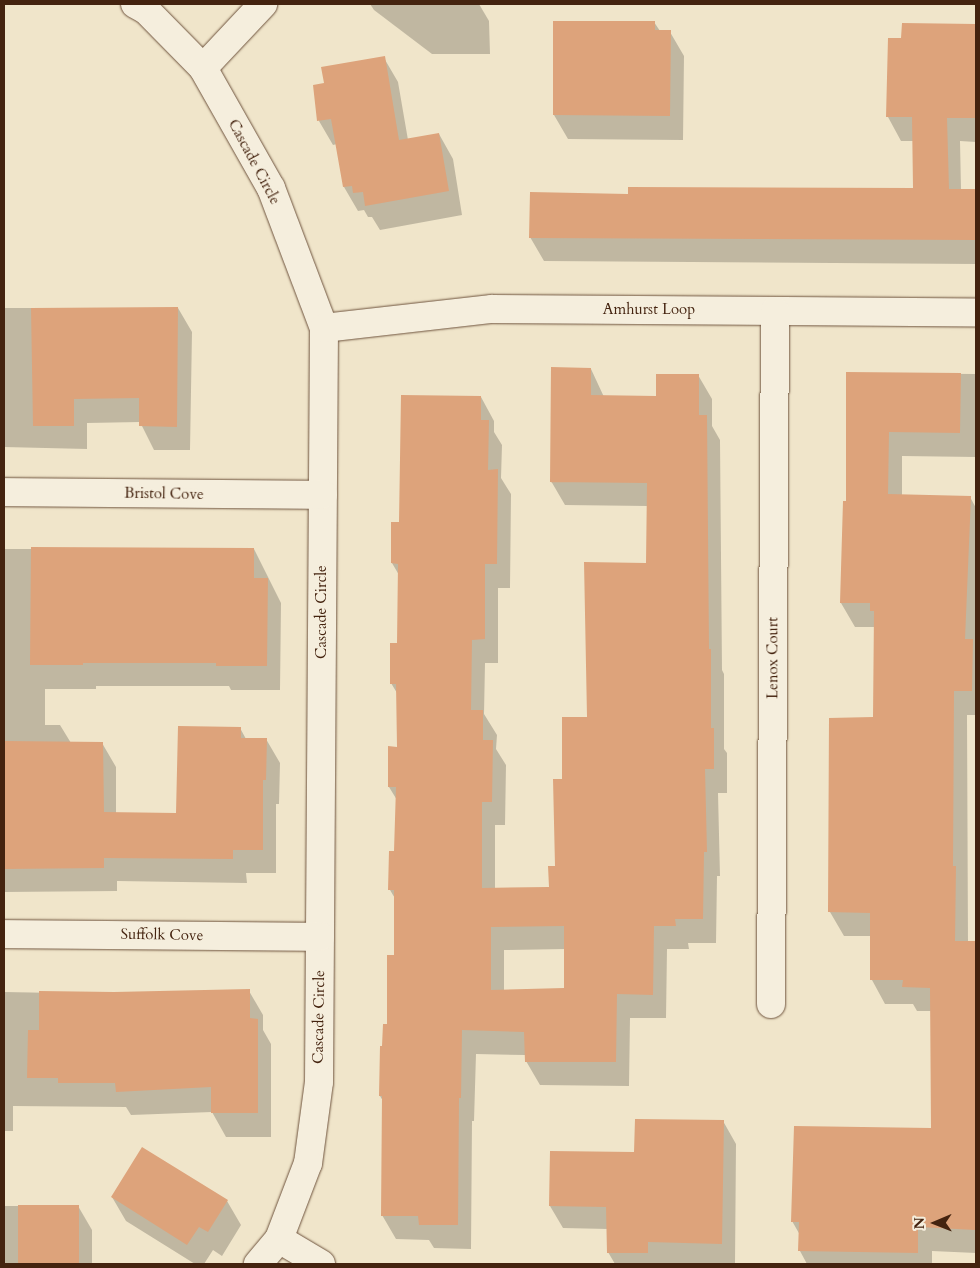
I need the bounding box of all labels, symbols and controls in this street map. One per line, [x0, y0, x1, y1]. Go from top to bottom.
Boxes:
street label: Cascade Circle [224, 116, 284, 208]
street label: Amhurst Loop [603, 301, 695, 319]
street label: Bristol Cove [124, 484, 204, 504]
street label: Cascade Circle [313, 565, 331, 659]
street label: Lenox Court [764, 617, 782, 699]
street label: Suffolk Cove [120, 925, 204, 945]
street label: Cascade Circle [309, 970, 329, 1064]
north arrow [910, 1198, 960, 1248]
text: N [910, 1217, 929, 1230]

